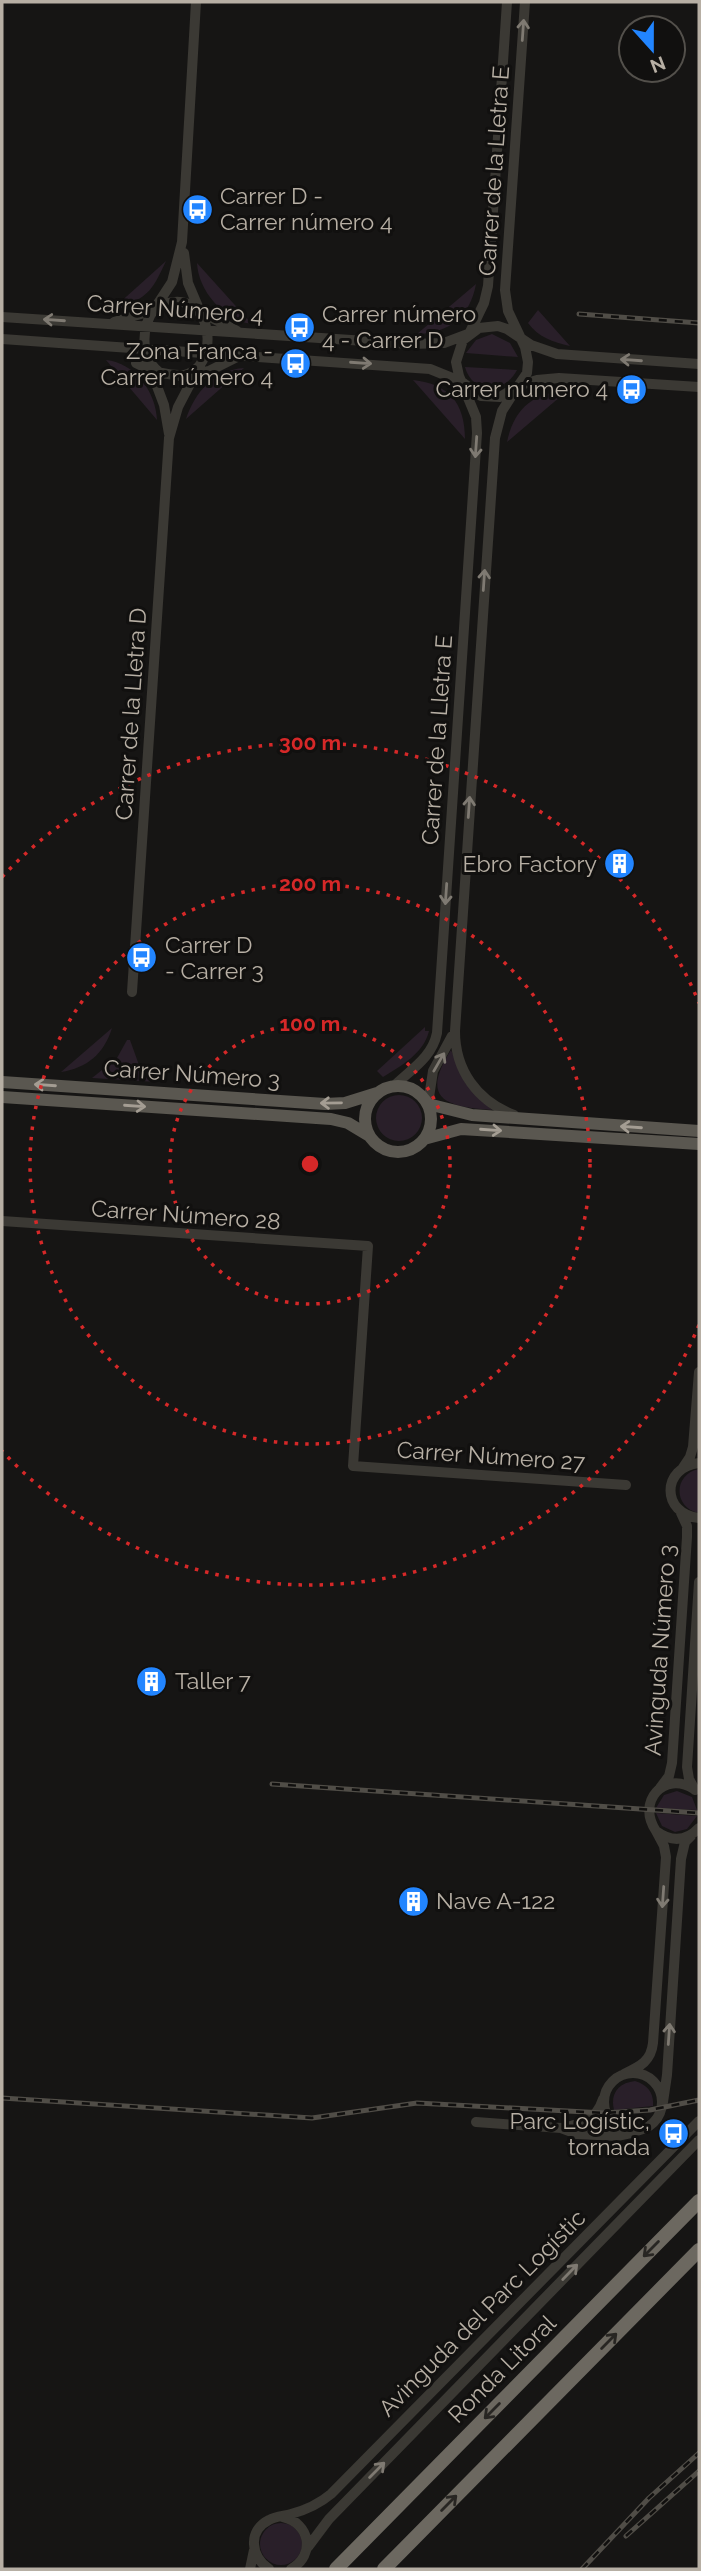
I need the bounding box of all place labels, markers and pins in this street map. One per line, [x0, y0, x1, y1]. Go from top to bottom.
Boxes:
place label: Carrer D - Carrer número 4 [220, 182, 393, 235]
bus stop icon: Carrer D - Carrer número 4 [180, 192, 214, 226]
place label: Carrer número 4 - Carrer D [322, 300, 476, 353]
bus stop icon: Carrer número 4 - Carrer D [282, 310, 316, 344]
place label: Zona Franca - Carrer número 4 [100, 337, 273, 390]
bus stop icon: Zona Franca - Carrer número 4 [279, 347, 313, 381]
bus stop icon: Carrer número 4 [614, 372, 648, 406]
place label: Carrer número 4 [435, 375, 608, 402]
building icon: Ebro Factory [603, 847, 637, 881]
place label: Ebro Factory [463, 850, 597, 877]
place label: Carrer D - Carrer 3 [165, 931, 264, 984]
bus stop icon: Carrer D - Carrer 3 [125, 941, 159, 975]
centre of rings [298, 1152, 322, 1176]
building icon: Taller 7 [135, 1664, 169, 1698]
place label: Taller 7 [175, 1667, 252, 1694]
building icon: Nave A-122 [396, 1884, 430, 1918]
place label: Nave A-122 [436, 1887, 555, 1914]
place label: Parc Logístic, tornada [509, 2107, 650, 2160]
bus stop icon: Parc Logístic, tornada [656, 2117, 690, 2151]

